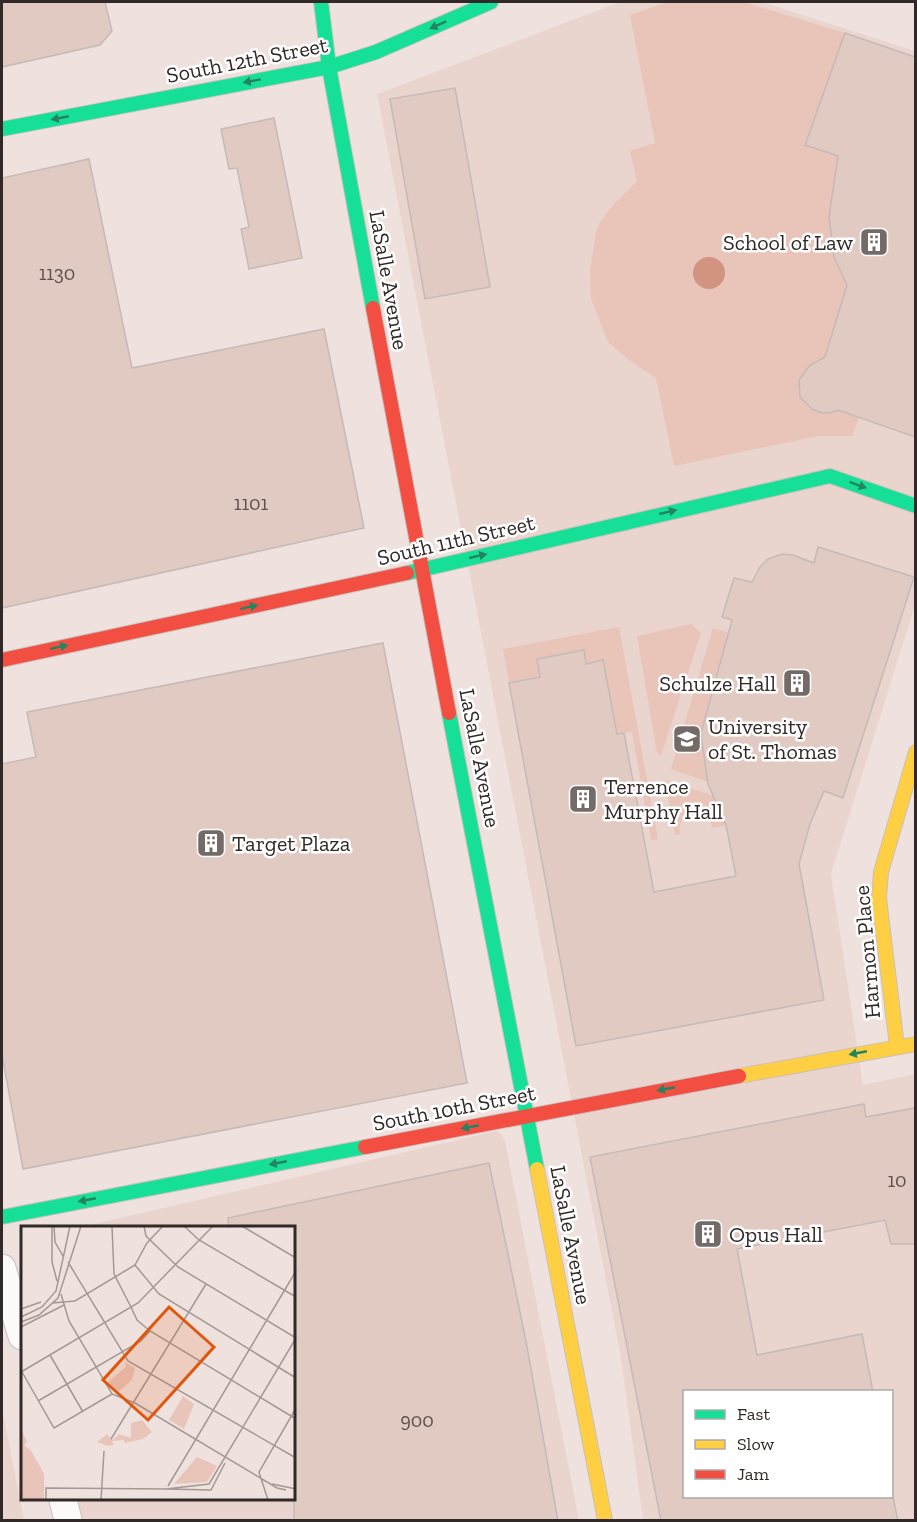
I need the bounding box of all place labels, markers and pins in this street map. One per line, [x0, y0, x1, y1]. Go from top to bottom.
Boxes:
building icon: School of Law [858, 226, 890, 258]
place label: School of Law [723, 229, 853, 256]
building icon: Schulze Hall [781, 667, 813, 699]
place label: Schulze Hall [659, 670, 776, 697]
place label: University of St. Thomas [708, 713, 837, 765]
school or university icon: University of St. Thomas [671, 723, 703, 755]
place label: Terrence Murphy Hall [604, 773, 723, 825]
building icon: Terrence Murphy Hall [567, 783, 599, 815]
building icon: Target Plaza [195, 827, 227, 859]
place label: Target Plaza [232, 830, 351, 857]
building icon: Opus Hall [692, 1218, 724, 1250]
place label: Opus Hall [729, 1221, 823, 1248]

